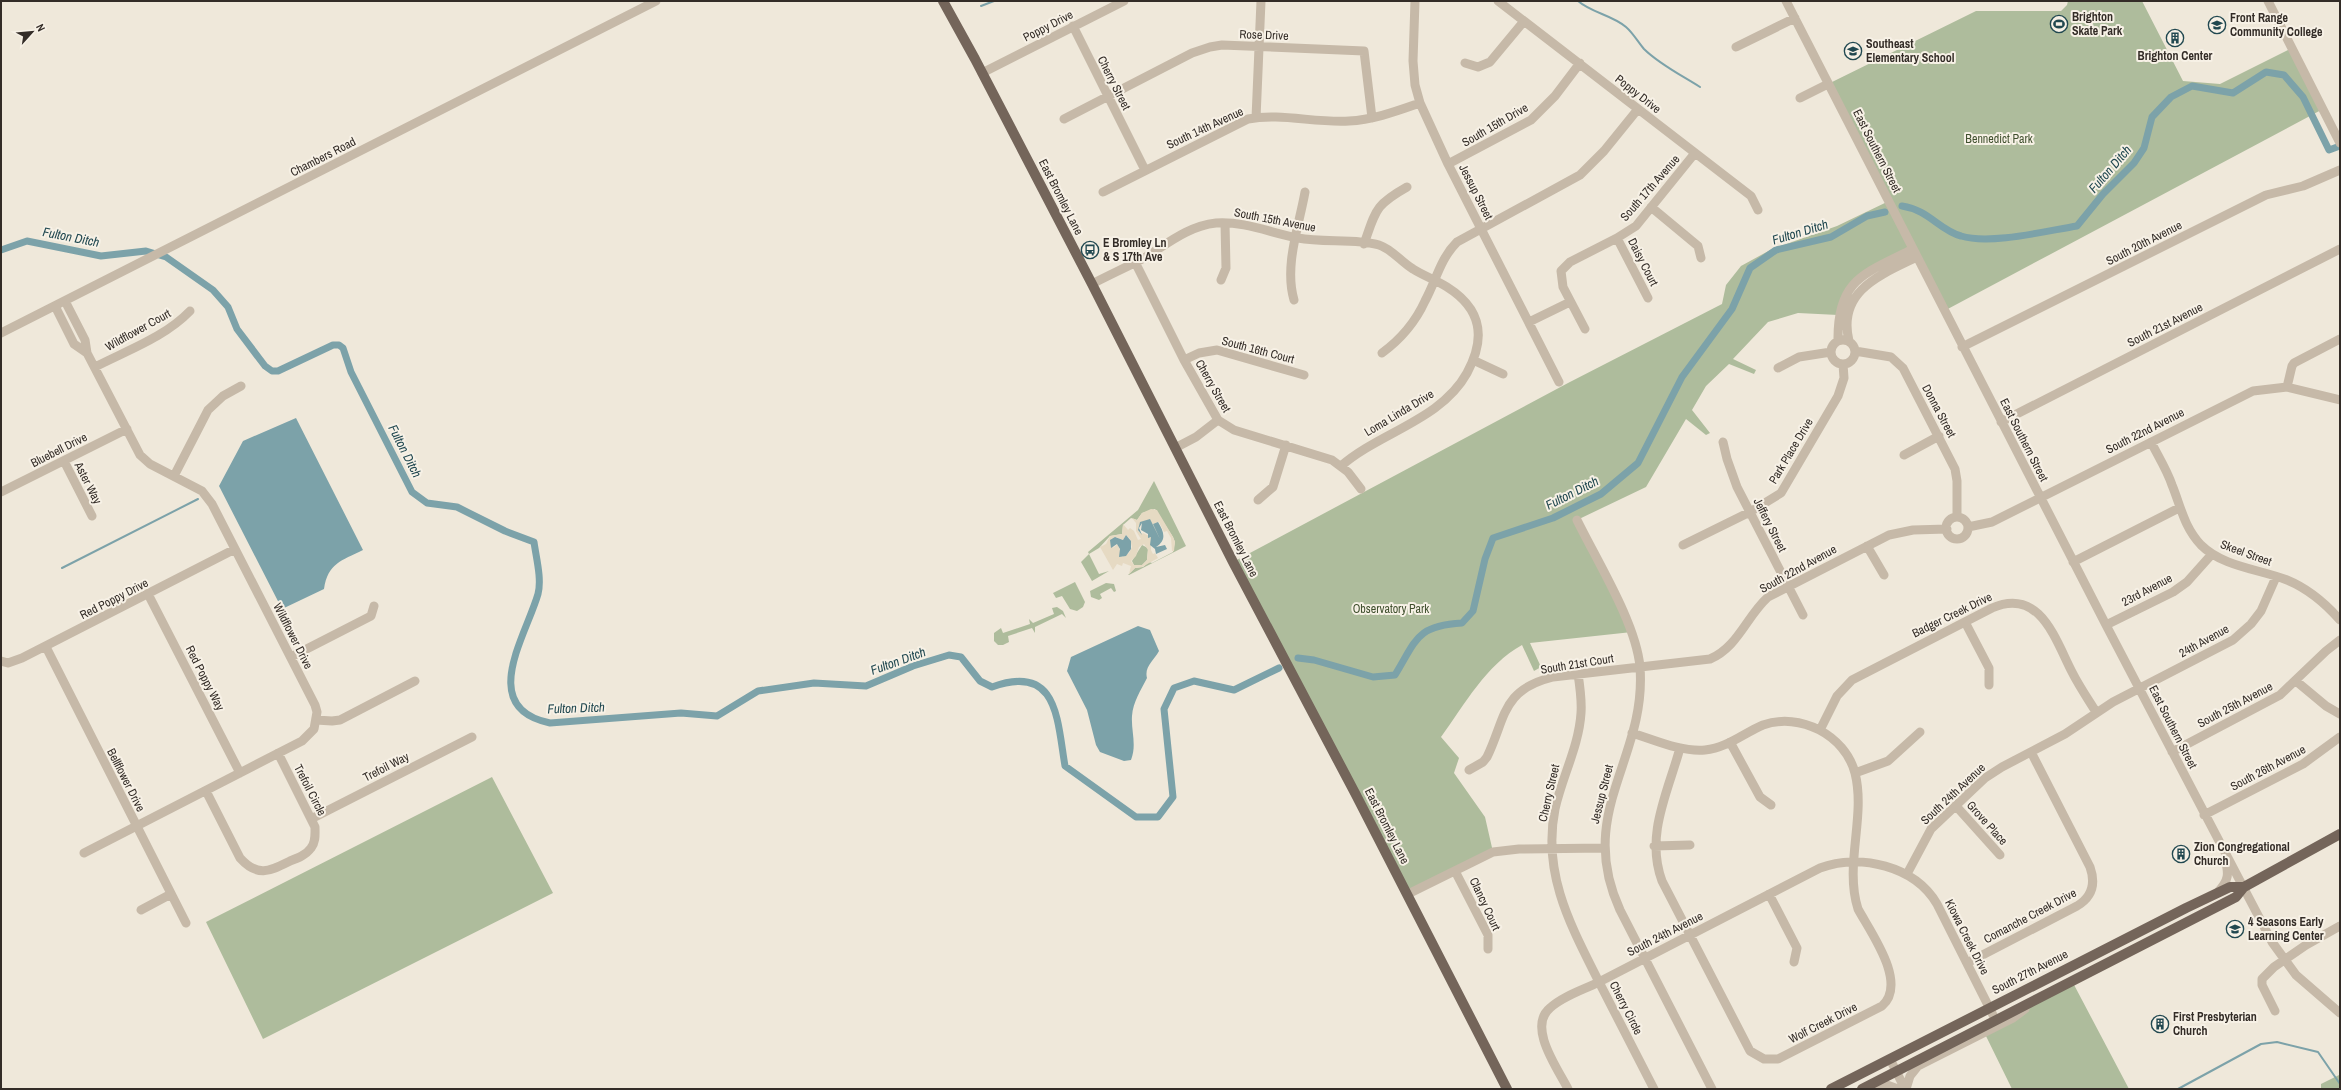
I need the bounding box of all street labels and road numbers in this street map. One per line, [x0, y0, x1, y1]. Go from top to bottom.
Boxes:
street label: Poppy Drive [1020, 7, 1076, 45]
street label: Rose Drive [1239, 26, 1289, 44]
street label: Cherry Street [1094, 53, 1135, 113]
street label: Poppy Drive [1612, 71, 1664, 117]
street label: South 15th Drive [1459, 100, 1531, 150]
street label: South 14th Avenue [1164, 103, 1246, 153]
street label: East Southern Street [1849, 107, 1905, 196]
street label: Chambers Road [287, 134, 359, 180]
street label: South 17th Avenue [1617, 151, 1683, 225]
street label: East Bromley Lane [1035, 156, 1087, 238]
street label: Jessup Street [1455, 162, 1497, 223]
street label: South 15th Avenue [1233, 204, 1317, 236]
street label: South 20th Avenue [2103, 217, 2185, 269]
street label: Daisy Court [1624, 235, 1662, 289]
street label: South 21st Avenue [2125, 299, 2205, 351]
street label: Wildflower Court [102, 305, 174, 355]
street label: South 16th Court [1220, 333, 1296, 367]
street label: Cherry Street [1191, 357, 1235, 416]
street label: Donna Street [1918, 382, 1960, 441]
street label: Loma Linda Drive [1361, 386, 1437, 440]
street label: East Southern Street [1996, 396, 2052, 485]
street label: South 22nd Avenue [2103, 404, 2187, 458]
street label: Park Place Drive [1765, 415, 1817, 487]
street label: Bluebell Drive [28, 429, 90, 471]
street label: Aster Way [70, 458, 105, 507]
street label: Jeffery Street [1750, 495, 1790, 555]
street label: East Bromley Lane [1210, 498, 1262, 580]
street label: Skeel Street [2218, 536, 2274, 570]
street label: South 22nd Avenue [1757, 541, 1839, 597]
street label: 23rd Avenue [2119, 570, 2175, 610]
street label: Red Poppy Drive [77, 575, 151, 623]
street label: Badger Creek Drive [1909, 589, 1995, 641]
street label: Wildflower Drive [269, 600, 317, 672]
street label: 24th Avenue [2176, 621, 2232, 661]
street label: Red Poppy Way [182, 643, 228, 713]
street label: South 21st Court [1539, 650, 1615, 678]
street label: South 25th Avenue [2195, 678, 2275, 732]
street label: East Southern Street [2145, 683, 2201, 772]
street label: South 26th Avenue [2228, 741, 2308, 795]
street label: Bellflower Drive [103, 746, 149, 814]
street label: Trefoil Way [360, 749, 412, 785]
street label: South 24th Avenue [1917, 760, 1989, 828]
street label: Trefoil Circle [290, 761, 330, 819]
street label: Cherry Street [1535, 762, 1563, 823]
street label: Jessup Street [1587, 763, 1617, 825]
street label: East Bromley Lane [1361, 785, 1413, 867]
street label: Grove Place [1963, 798, 2011, 848]
street label: Clancy Court [1466, 875, 1504, 933]
street label: Comanche Creek Drive [1981, 885, 2079, 947]
street label: Kiowa Creek Drive [1941, 897, 1993, 977]
street label: South 24th Avenue [1624, 908, 1706, 960]
street label: South 27th Avenue [1989, 946, 2071, 998]
street label: Cherry Circle [1606, 979, 1646, 1037]
street label: Wolf Creek Drive [1786, 999, 1860, 1047]

